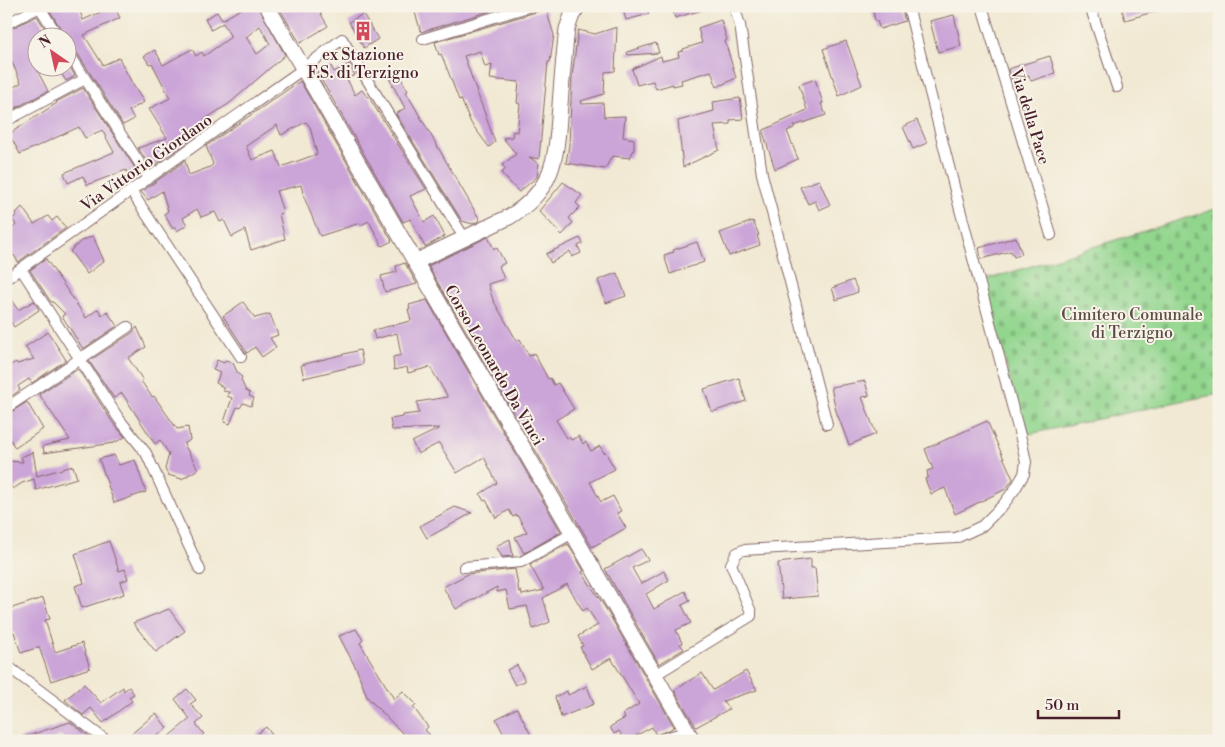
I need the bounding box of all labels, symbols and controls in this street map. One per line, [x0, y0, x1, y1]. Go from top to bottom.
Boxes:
building icon: ex Stazione F.S. di Terzigno [352, 20, 374, 42]
north arrow [28, 28, 78, 78]
text: N [36, 31, 55, 53]
place label: ex Stazione F.S. di Terzigno [307, 45, 419, 83]
street label: Via della Pace [1006, 65, 1054, 167]
street label: Via Vittorio Giordano [76, 110, 216, 216]
street label: Corso Leonardo Da Vinci [440, 282, 548, 449]
park label: Cimitero Comunale di Terzigno [1061, 305, 1203, 343]
scale bar [1038, 687, 1119, 719]
text: 50 m [1045, 696, 1079, 715]

